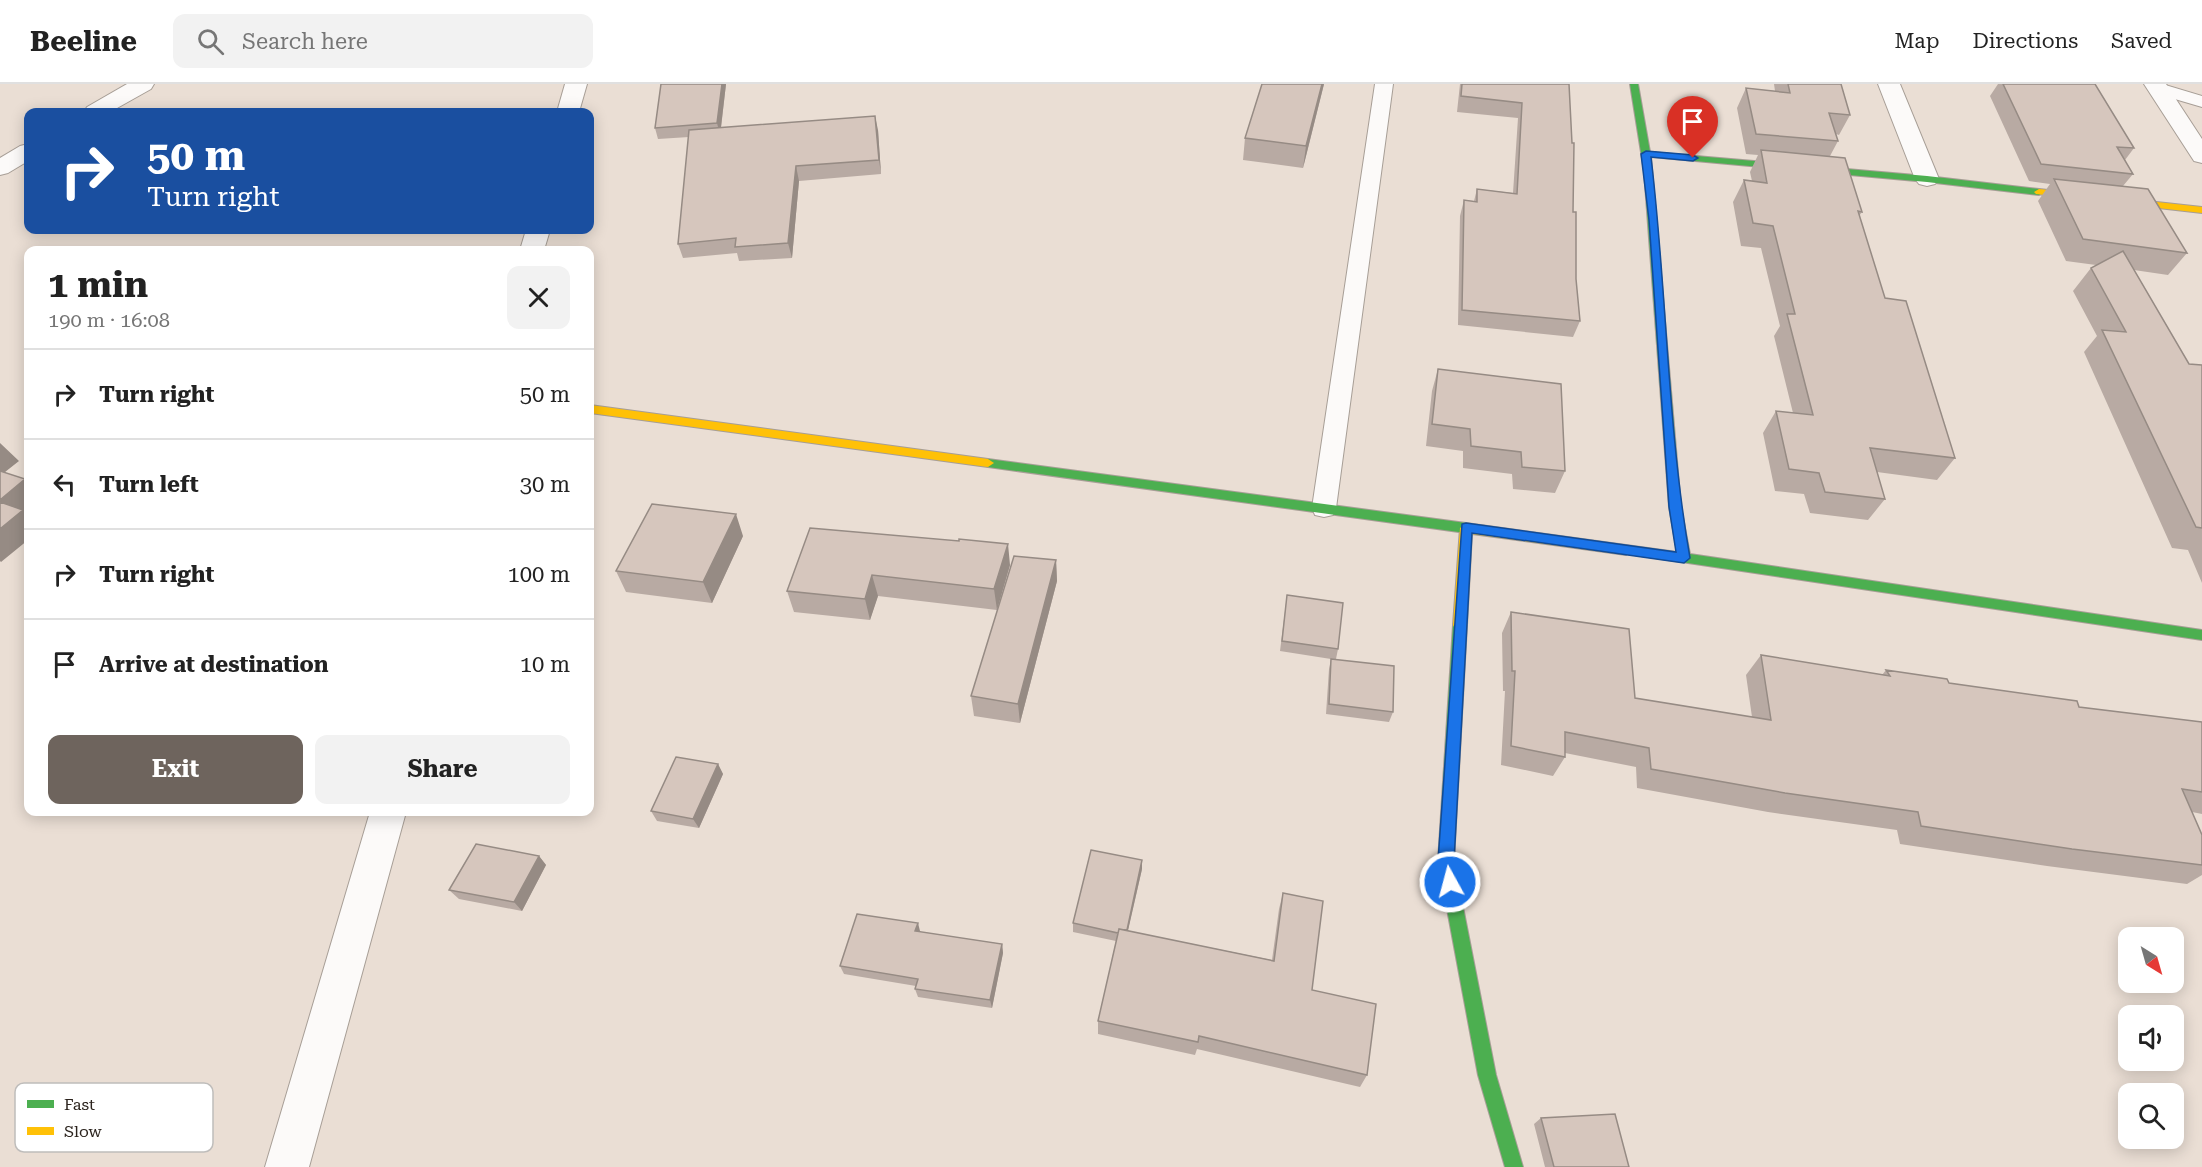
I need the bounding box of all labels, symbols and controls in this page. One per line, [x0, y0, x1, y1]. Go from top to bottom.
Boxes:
search box [173, 14, 593, 68]
text: Beeline [30, 25, 137, 58]
icon: search [194, 25, 227, 58]
text: Search here [242, 29, 368, 54]
text: Map [1895, 29, 1939, 53]
text: Directions [1972, 29, 2078, 53]
text: Saved [2111, 29, 2172, 53]
pin [1667, 96, 1718, 158]
icon: arrive [1676, 105, 1709, 138]
text: 50 m [147, 131, 245, 180]
icon: right [48, 132, 126, 210]
text: Turn right [147, 181, 280, 213]
text: 1 min [48, 264, 148, 306]
button: close [507, 266, 570, 329]
text: 190 m · 16:08 [48, 308, 170, 332]
icon: right [48, 378, 81, 411]
text: Turn right [99, 382, 214, 407]
text: 50 m [520, 382, 570, 407]
icon: left [48, 468, 81, 501]
text: Turn left [99, 472, 199, 497]
text: 30 m [520, 472, 570, 497]
icon: right [48, 558, 81, 591]
text: Turn right [99, 562, 214, 587]
text: 100 m [507, 562, 570, 587]
icon: arrive [48, 648, 81, 681]
text: Arrive at destination [99, 652, 328, 677]
text: 10 m [520, 652, 570, 677]
button: Exit [48, 735, 303, 804]
button: Share [315, 735, 570, 804]
position arrow [1418, 850, 1482, 914]
north arrow [2118, 927, 2184, 993]
map controls [2118, 927, 2184, 1149]
button: sound [2118, 1005, 2184, 1071]
legend [15, 1083, 213, 1152]
button: search [2118, 1083, 2184, 1149]
text: Fast [64, 1095, 95, 1114]
text: Slow [64, 1122, 102, 1141]

